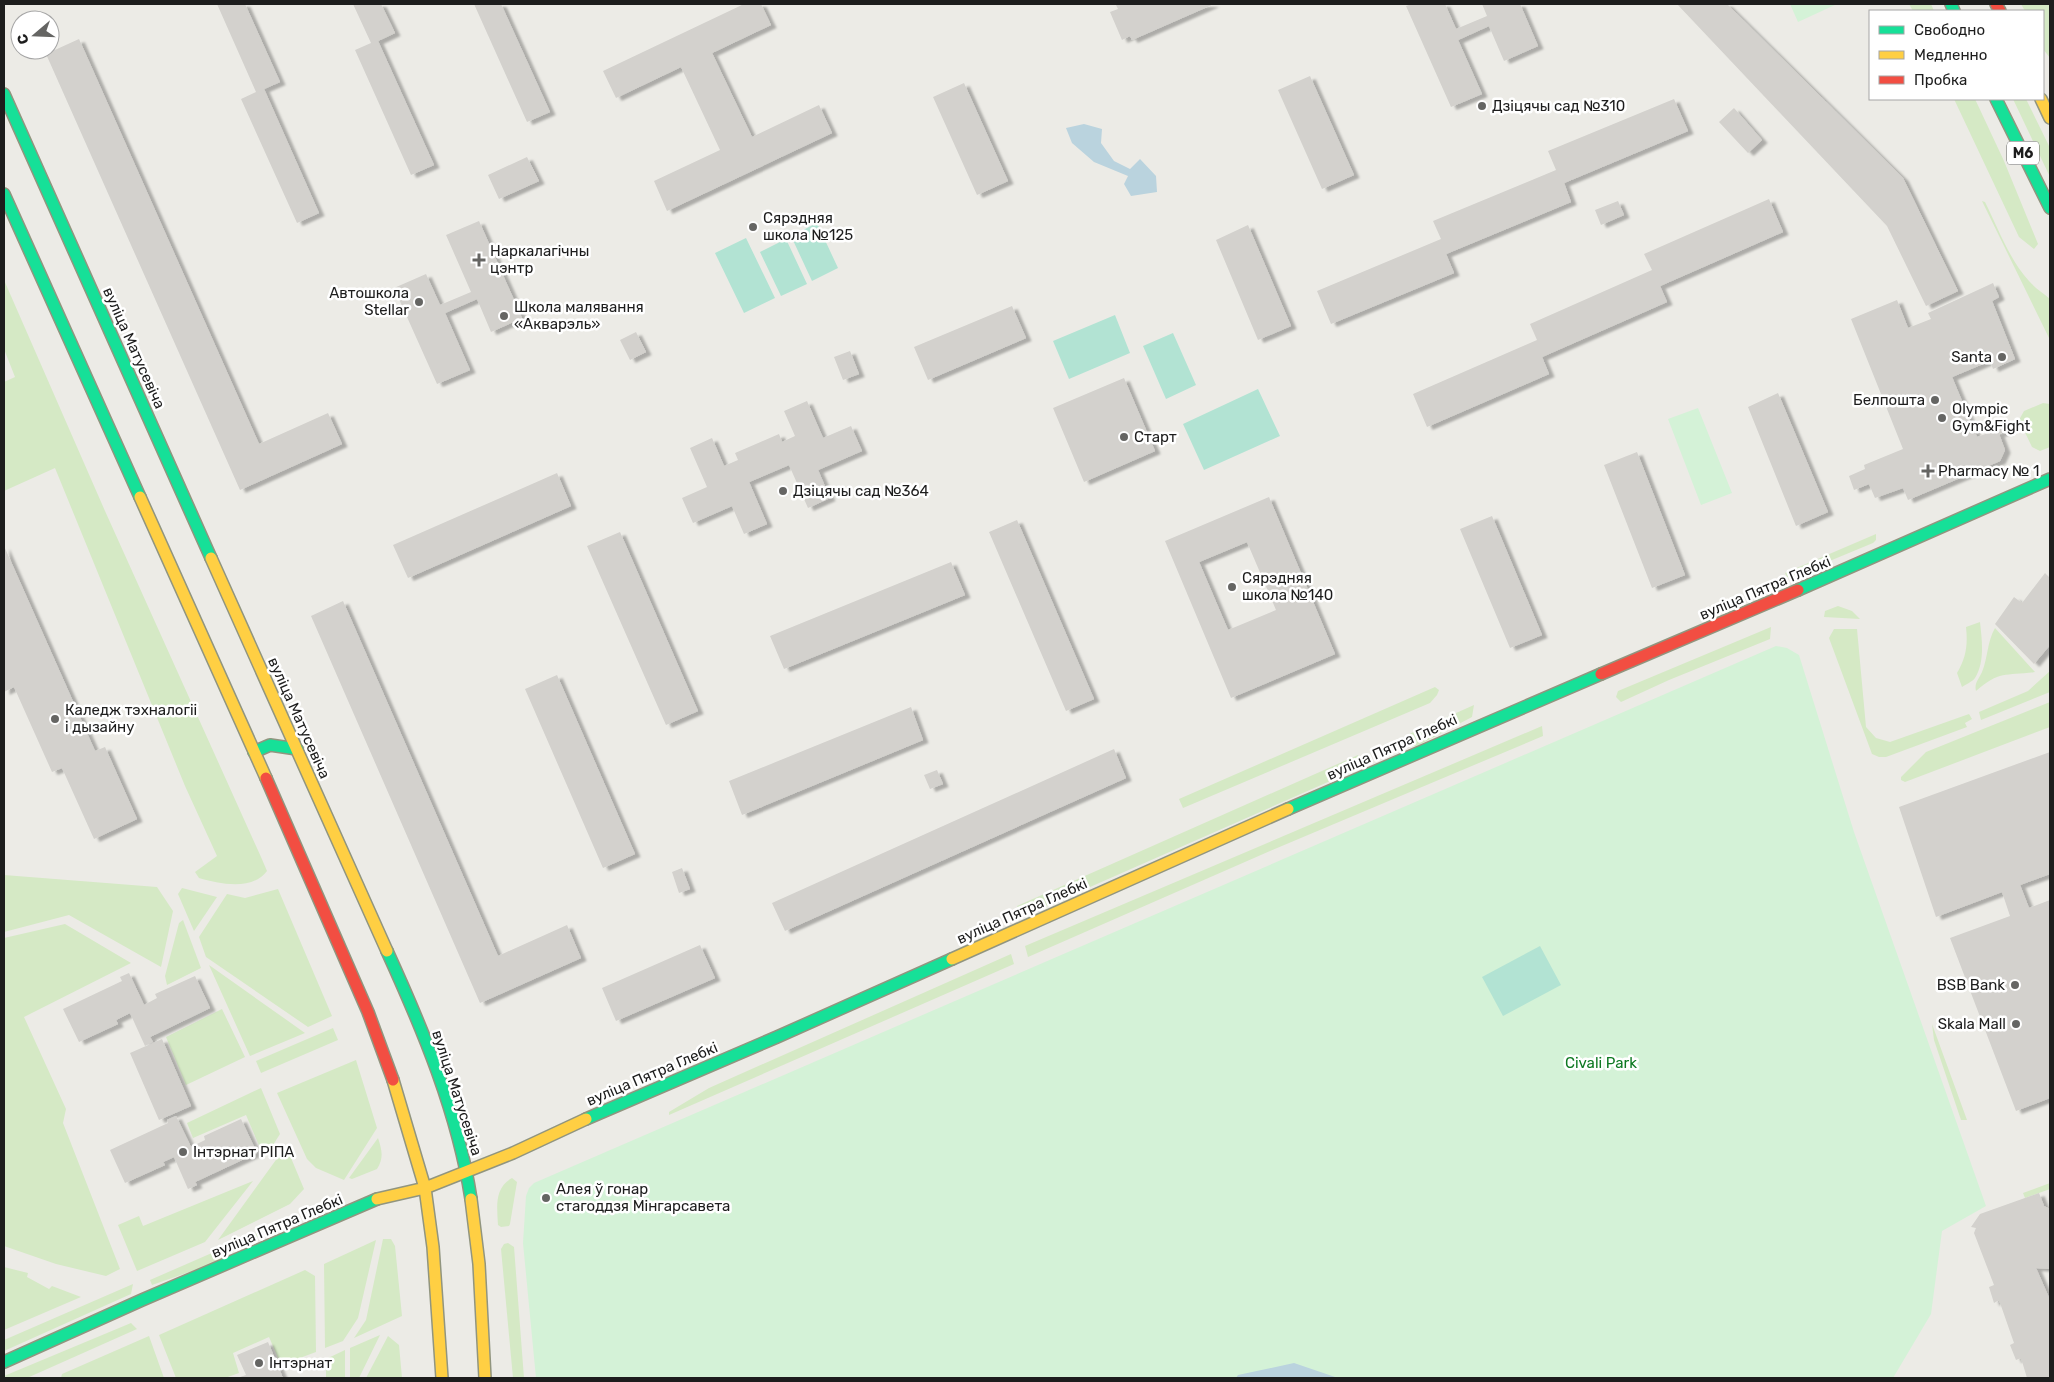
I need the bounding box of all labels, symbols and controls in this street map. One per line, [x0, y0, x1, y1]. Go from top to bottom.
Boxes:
north arrow [10, 10, 60, 60]
legend [1869, 10, 2044, 100]
text: Свободно [1914, 21, 1985, 39]
text: С [13, 31, 33, 46]
text: Медленно [1914, 46, 1987, 64]
text: Пробка [1914, 71, 1967, 89]
place label: Дзіцячы сад №310 [1492, 97, 1625, 115]
marker: Дзіцячы сад №310 [1476, 100, 1488, 112]
road number: М6 [2007, 142, 2039, 164]
place label: Сярэдняя школа №125 [763, 209, 853, 244]
marker: Сярэдняя школа №125 [747, 221, 759, 233]
place label: Наркалагічны цэнтр [490, 242, 589, 277]
marker: Наркалагічны цэнтр [472, 253, 486, 267]
place label: Автошкола Stellar [329, 284, 409, 319]
street label: вуліца Матусевіча [99, 285, 169, 411]
marker: Автошкола Stellar [413, 296, 425, 308]
place label: Школа малявання «Акварэль» [514, 298, 644, 333]
marker: Школа малявання «Акварэль» [498, 310, 510, 322]
place label: Santa [1951, 348, 1992, 366]
marker: Santa [1996, 351, 2008, 363]
place label: Белпошта [1853, 391, 1925, 409]
marker: Белпошта [1929, 394, 1941, 406]
place label: Olympic Gym&Fight [1952, 400, 2031, 435]
marker: Olympic Gym&Fight [1936, 412, 1948, 424]
place label: Старт [1134, 428, 1177, 446]
marker: Старт [1118, 431, 1130, 443]
place label: Pharmacy № 1 [1938, 462, 2039, 480]
marker: Pharmacy № 1 [1922, 465, 1934, 477]
place label: Дзіцячы сад №364 [793, 482, 929, 500]
marker: Дзіцячы сад №364 [777, 485, 789, 497]
street label: вуліца Пятра Глебкі [1697, 552, 1833, 624]
place label: Сярэдняя школа №140 [1242, 569, 1333, 604]
marker: Сярэдняя школа №140 [1226, 581, 1238, 593]
street label: вуліца Матусевіча [264, 655, 334, 781]
place label: Каледж тэхналогіі і дызайну [65, 701, 197, 736]
street label: вуліца Пятра Глебкі [1324, 710, 1460, 784]
marker: Каледж тэхналогіі і дызайну [49, 713, 61, 725]
street label: вуліца Пятра Глебкі [954, 874, 1090, 948]
place label: BSB Bank [1937, 976, 2005, 994]
marker: BSB Bank [2009, 979, 2021, 991]
place label: Skala Mall [1938, 1015, 2006, 1033]
marker: Skala Mall [2010, 1018, 2022, 1030]
street label: вуліца Матусевіча [428, 1028, 486, 1158]
street label: вуліца Пятра Глебкі [584, 1038, 720, 1110]
park label: Civali Park [1565, 1054, 1637, 1072]
place label: Інтэрнат РІПА [193, 1143, 294, 1161]
marker: Інтэрнат РІПА [177, 1146, 189, 1158]
place label: Алея ў гонар стагоддзя Мінгарсавета [556, 1180, 730, 1215]
street label: вуліца Пятра Глебкі [209, 1190, 345, 1262]
marker: Алея ў гонар стагоддзя Мінгарсавета [540, 1192, 552, 1204]
place label: Інтэрнат [269, 1354, 333, 1372]
marker: Інтэрнат [253, 1357, 265, 1369]

